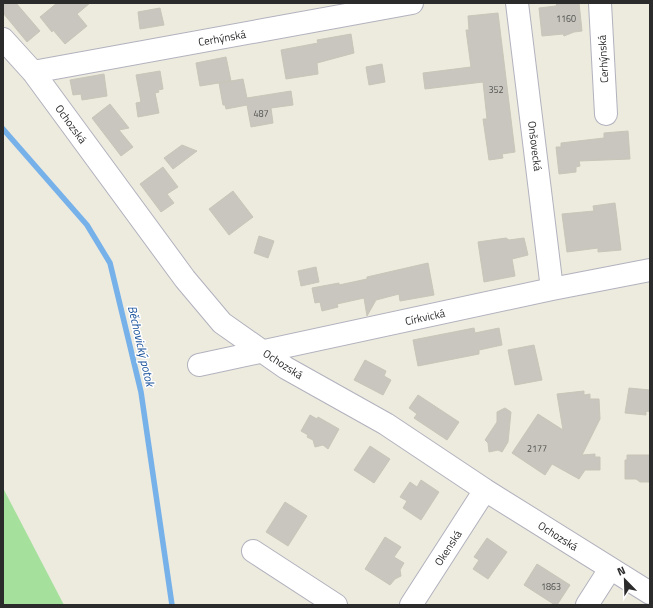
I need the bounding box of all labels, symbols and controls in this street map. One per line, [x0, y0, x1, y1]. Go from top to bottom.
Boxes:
house number: 1160 [556, 12, 576, 25]
street label: Cerhýnská [197, 26, 248, 50]
street label: Cerhýnská [594, 34, 612, 83]
house number: 352 [488, 83, 504, 96]
street label: Ochozská [51, 101, 91, 147]
house number: 487 [253, 107, 269, 120]
street label: Onšovecká [524, 120, 546, 172]
water label: Běchovický potok [123, 304, 160, 390]
street label: Církvická [403, 305, 447, 329]
street label: Ochozská [260, 345, 306, 383]
house number: 2177 [527, 442, 547, 455]
street label: Ochozská [535, 517, 582, 555]
street label: Okenská [430, 527, 466, 569]
north arrow [605, 560, 645, 600]
text: N [614, 562, 628, 580]
house number: 1863 [541, 580, 561, 593]

